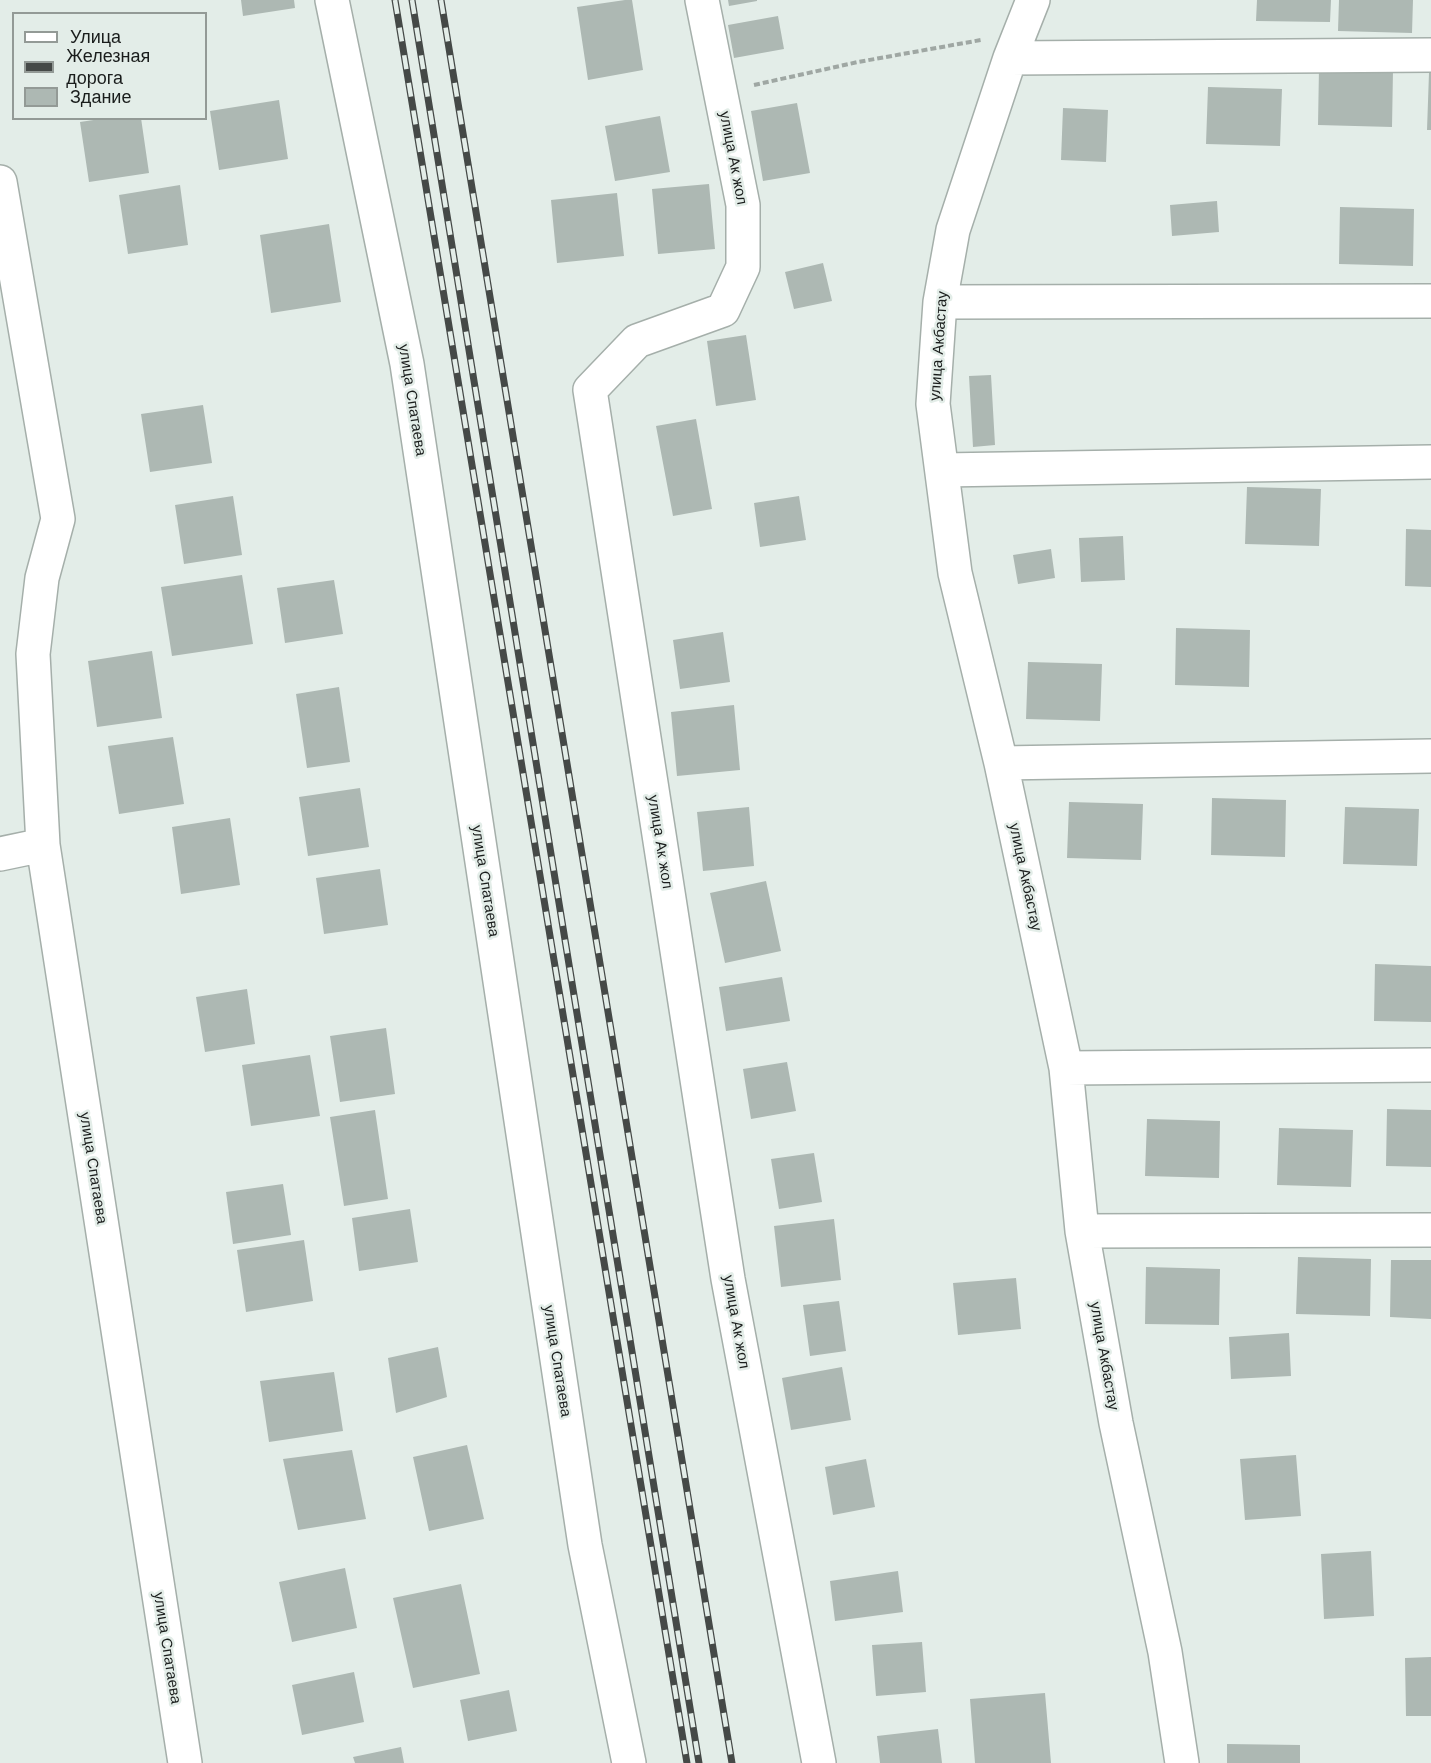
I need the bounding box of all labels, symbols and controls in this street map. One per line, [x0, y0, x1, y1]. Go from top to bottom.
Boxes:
legend [12, 12, 207, 120]
text: Улица [70, 26, 121, 47]
text: Железная дорога [66, 45, 150, 88]
text: Здание [70, 86, 131, 107]
street label: улица Ак жол [715, 110, 751, 206]
street label: улица Акбастау [926, 291, 952, 401]
street label: улица Спатаева [394, 343, 430, 457]
street label: улица Ак жол [644, 794, 676, 890]
street label: улица Акбастау [1005, 821, 1045, 933]
street label: улица Спатаева [467, 824, 503, 938]
street label: улица Спатаева [75, 1111, 111, 1225]
street label: улица Ак жол [719, 1274, 753, 1370]
street label: улица Акбастау [1086, 1300, 1122, 1412]
street label: улица Спатаева [539, 1304, 575, 1418]
street label: улица Спатаева [149, 1591, 185, 1705]

